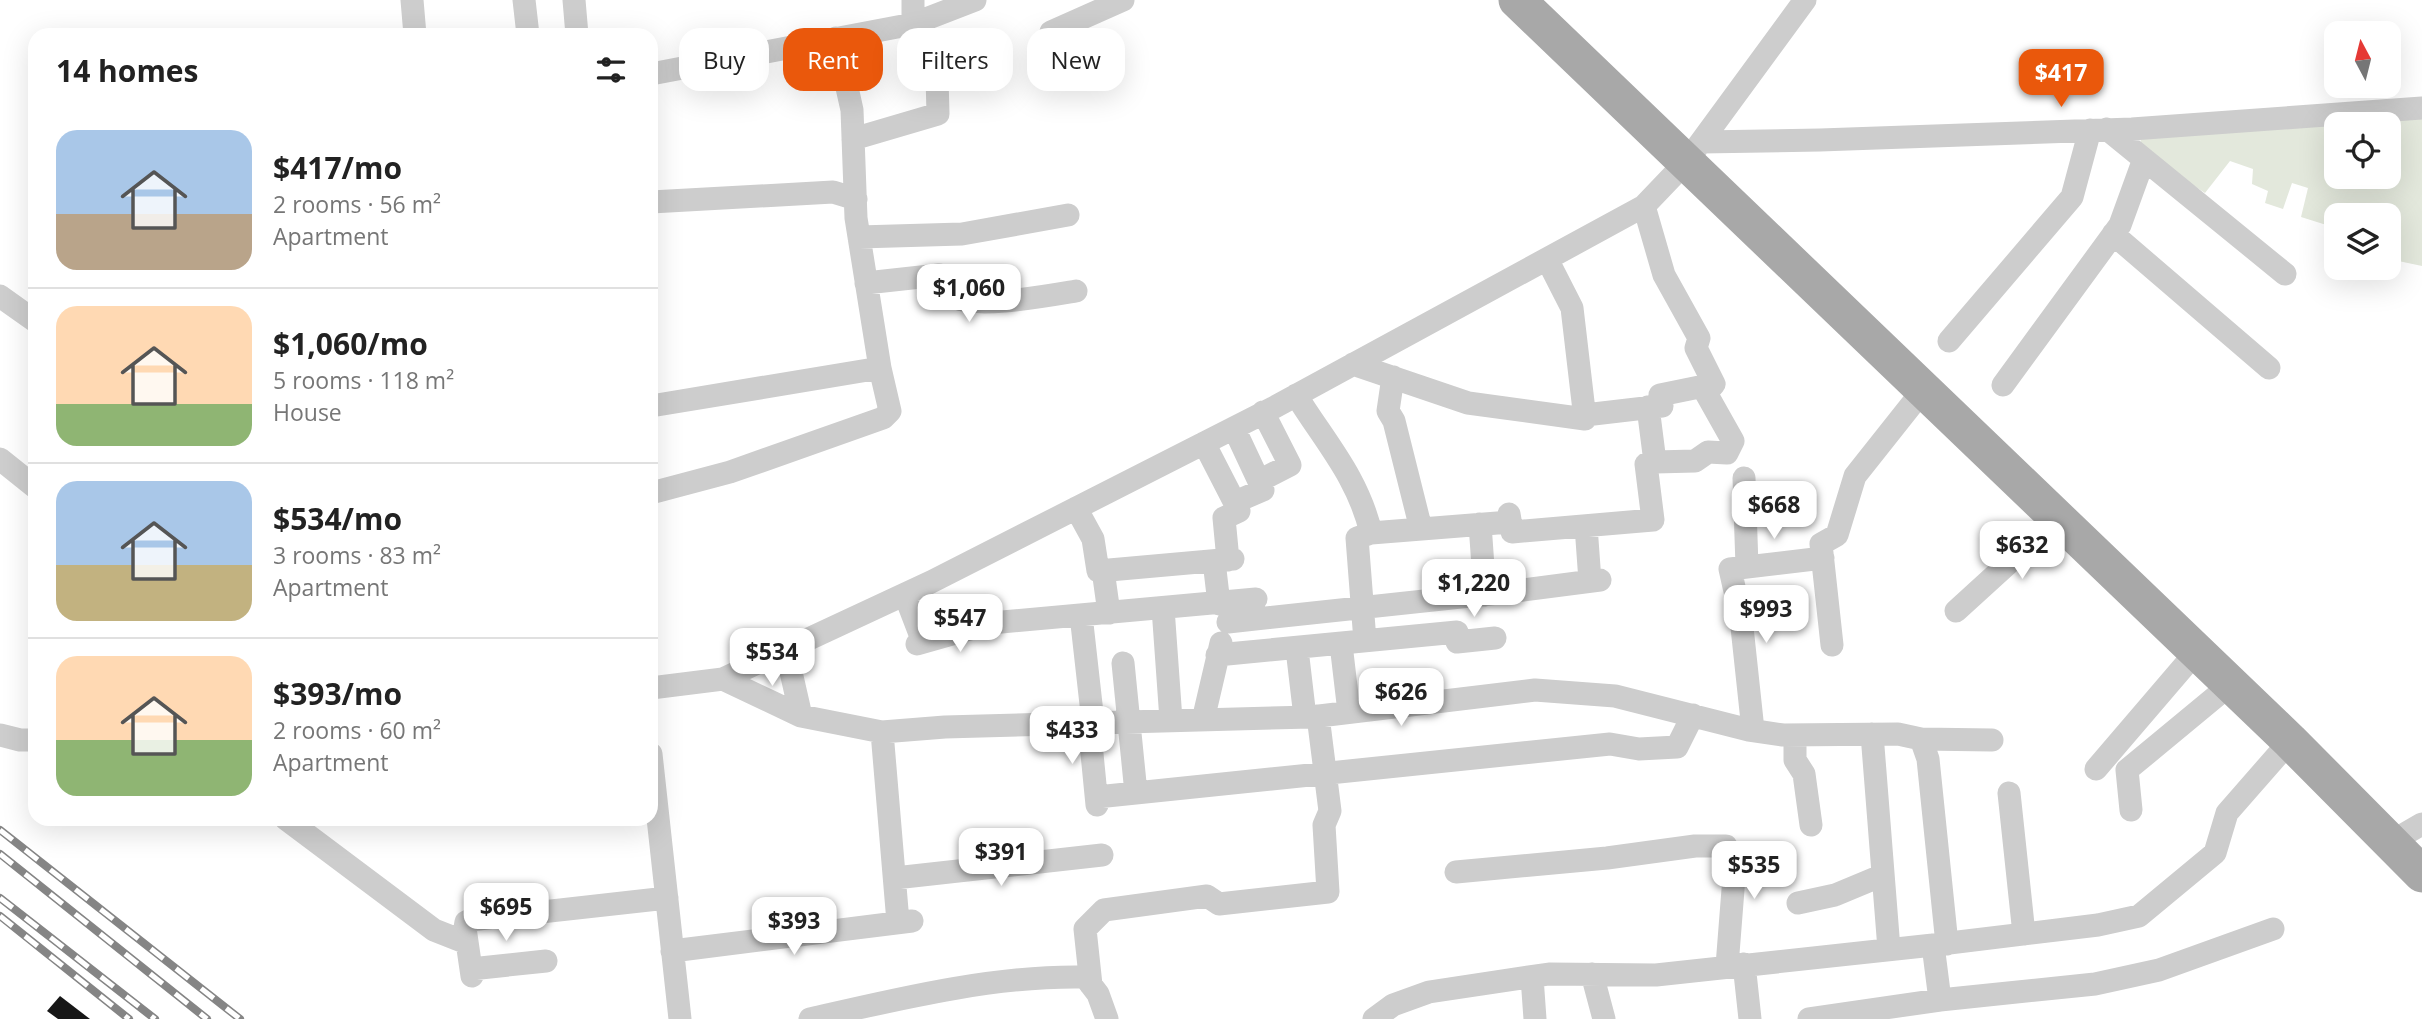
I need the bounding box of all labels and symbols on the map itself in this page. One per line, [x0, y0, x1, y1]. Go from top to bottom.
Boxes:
north arrow [2324, 21, 2401, 98]
pin: $417 [2020, 50, 2102, 109]
pin: $1,060 [912, 264, 1026, 324]
pin: $668 [1733, 482, 1815, 541]
pin: $632 [1981, 522, 2063, 581]
pin: $1,220 [1417, 560, 1531, 619]
pin: $993 [1725, 586, 1807, 645]
pin: $547 [919, 594, 1001, 654]
pin: $534 [731, 628, 813, 688]
pin: $626 [1360, 668, 1442, 728]
pin: $433 [1031, 706, 1113, 766]
pin: $391 [960, 828, 1042, 888]
pin: $535 [1713, 842, 1795, 901]
pin: $695 [465, 884, 547, 943]
pin: $393 [753, 898, 835, 957]

